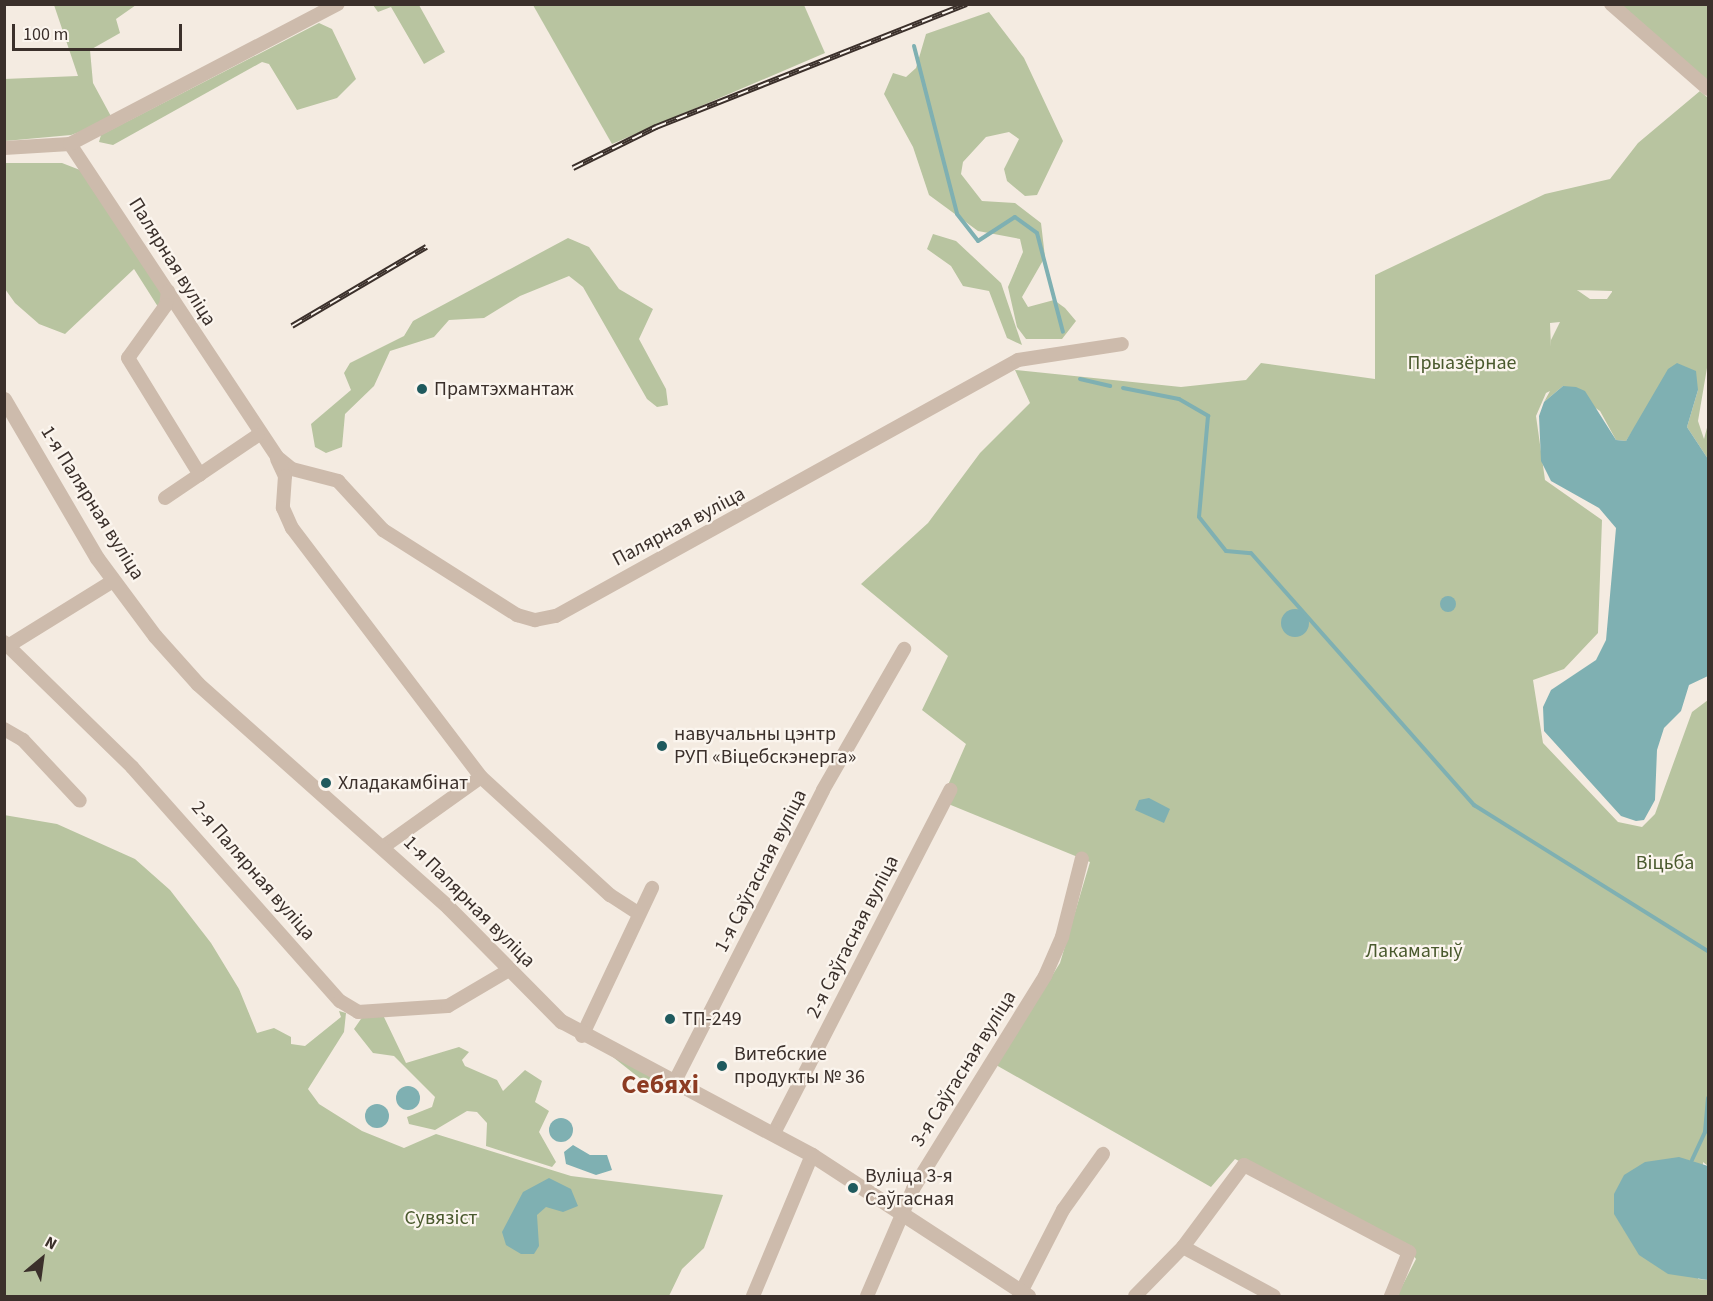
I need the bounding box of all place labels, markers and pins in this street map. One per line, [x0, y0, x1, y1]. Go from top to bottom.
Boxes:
place label: Прамтэхмантаж [434, 377, 574, 401]
marker: Прамтэхмантаж [415, 382, 429, 396]
place label: навучальны цэнтр РУП «Віцебскэнерга» [674, 722, 856, 769]
marker: навучальны цэнтр РУП «Віцебскэнерга» [655, 739, 669, 753]
place label: Хладакамбінат [338, 771, 468, 795]
marker: Хладакамбінат [319, 776, 333, 790]
place label: ТП-249 [682, 1007, 742, 1031]
marker: ТП-249 [663, 1012, 677, 1026]
place label: Витебские продукты № 36 [734, 1042, 865, 1089]
marker: Витебские продукты № 36 [715, 1059, 729, 1073]
place label: Вуліца 3-я Саўгасная [865, 1164, 954, 1211]
marker: Вуліца 3-я Саўгасная [846, 1181, 860, 1195]

